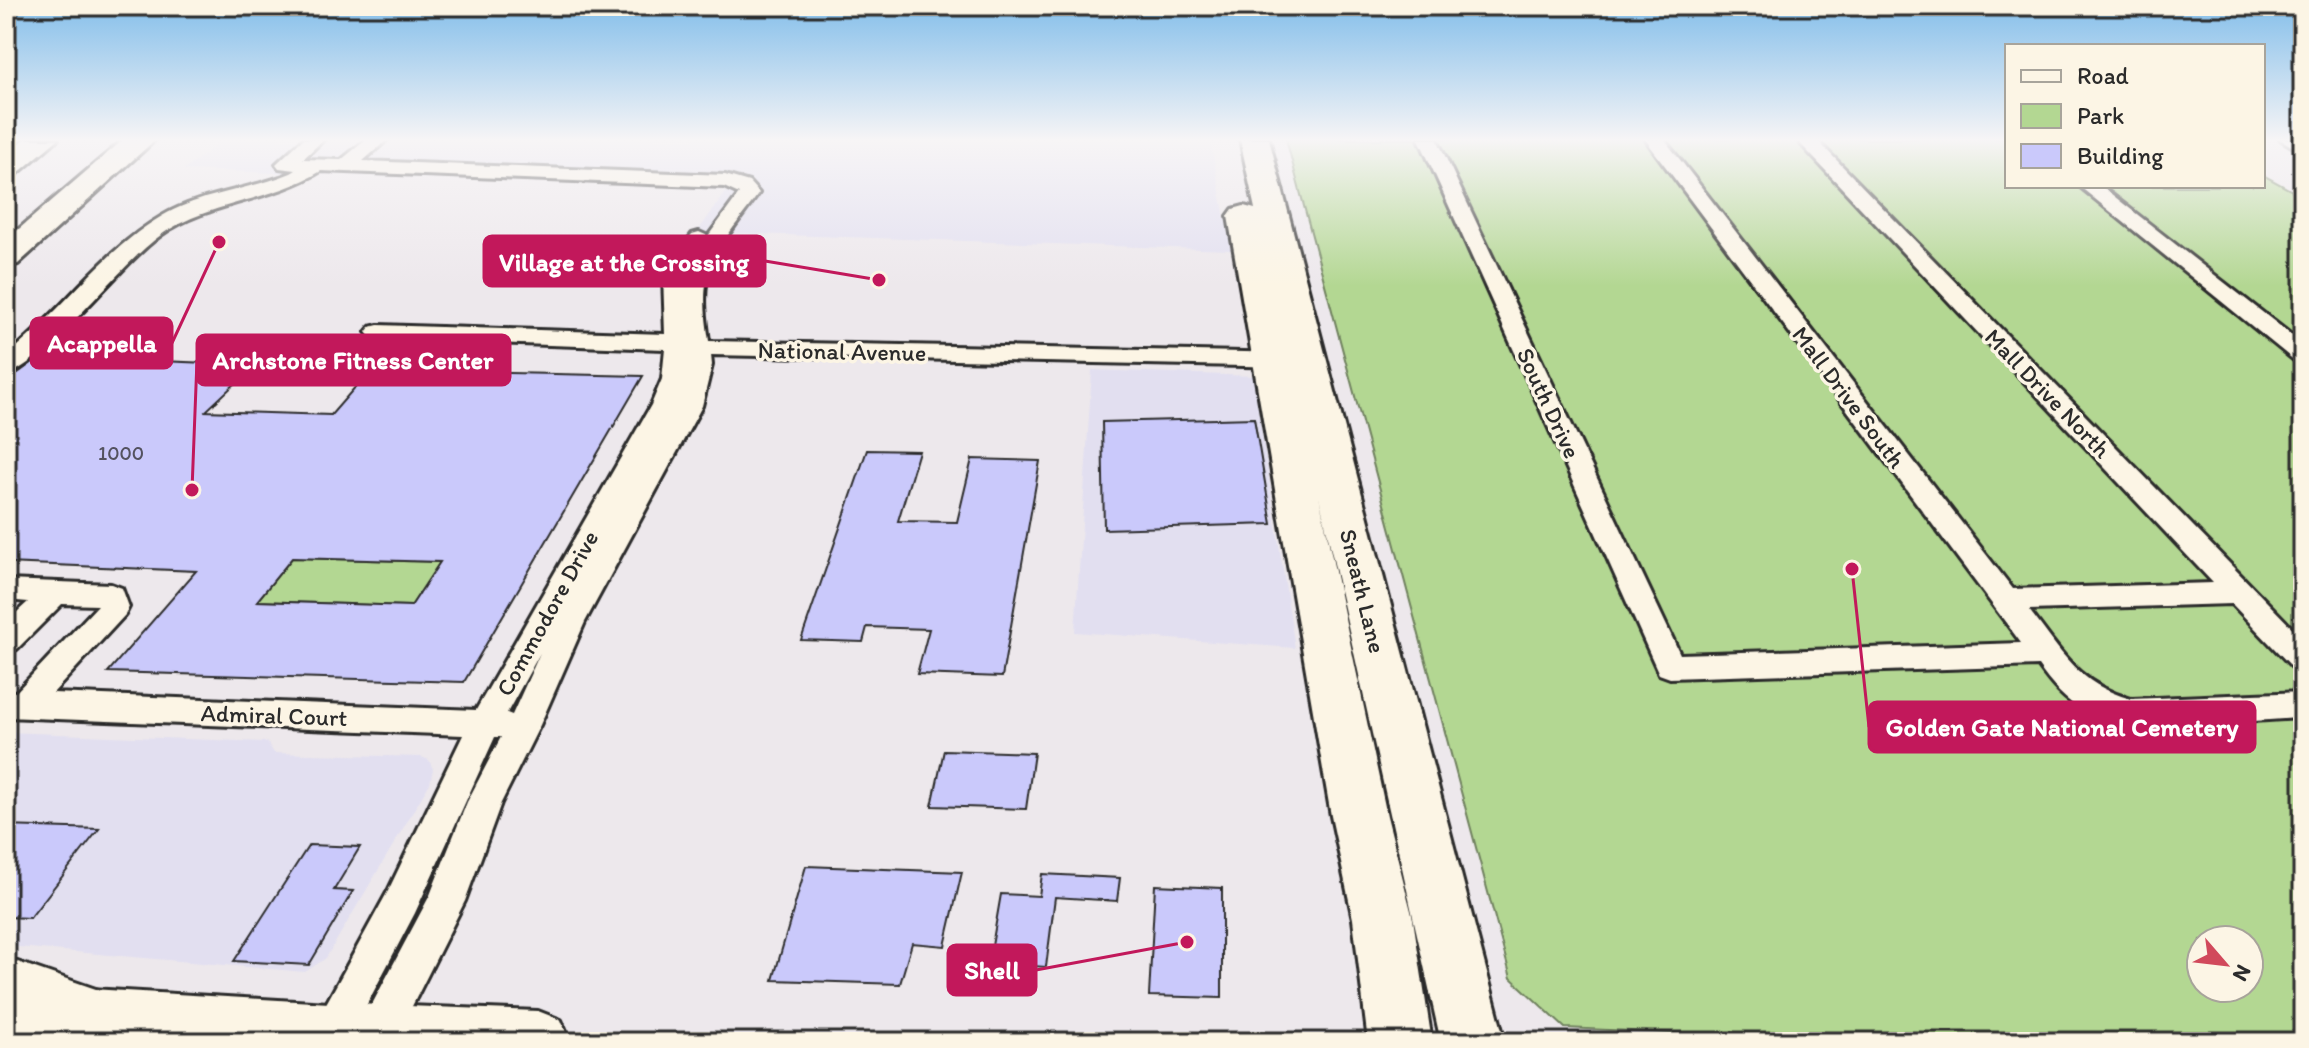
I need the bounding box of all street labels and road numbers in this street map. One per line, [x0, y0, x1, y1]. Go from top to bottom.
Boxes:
street label: Mall Drive South [1786, 320, 1912, 474]
street label: Mall Drive North [1979, 322, 2117, 464]
street label: National Avenue [757, 335, 927, 367]
street label: South Drive [1511, 343, 1587, 463]
street label: Commodore Drive [490, 525, 604, 701]
street label: Sneath Lane [1334, 526, 1392, 656]
street label: Admiral Court [200, 698, 348, 732]

